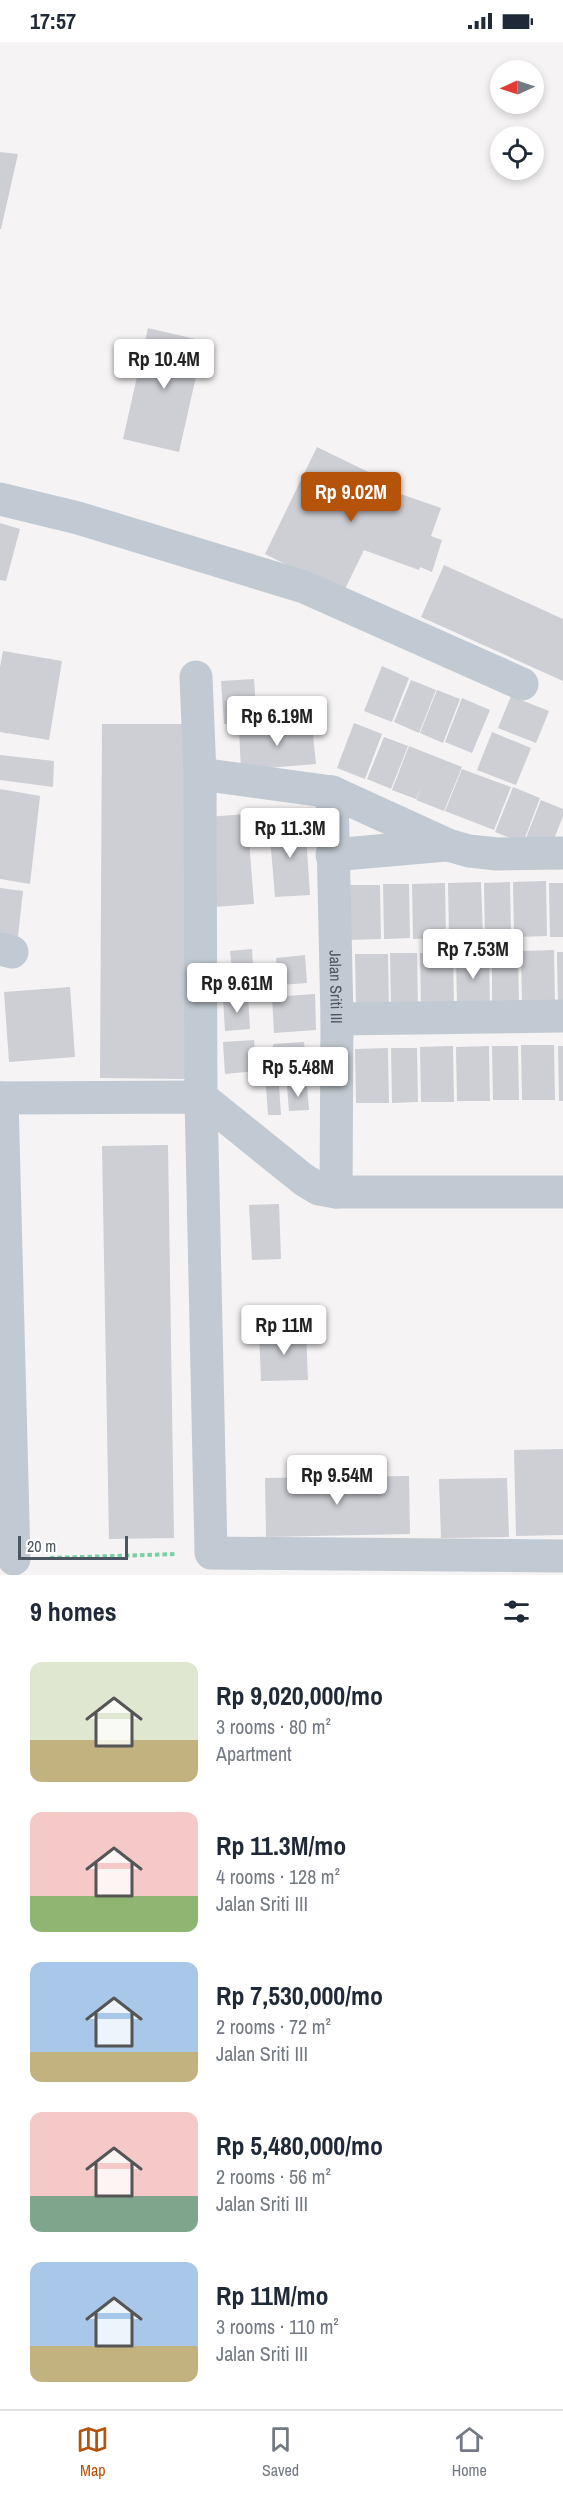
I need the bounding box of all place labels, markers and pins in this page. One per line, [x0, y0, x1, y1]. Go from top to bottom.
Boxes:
pin: Rp 10.4M [102, 339, 226, 390]
pin: Rp 9.02M [289, 472, 413, 523]
pin: Rp 6.19M [215, 696, 339, 747]
pin: Rp 11.3M [228, 808, 352, 859]
pin: Rp 7.53M [411, 929, 535, 980]
pin: Rp 9.61M [175, 963, 299, 1014]
pin: Rp 5.48M [236, 1047, 360, 1098]
pin: Rp 11M [235, 1305, 333, 1356]
pin: Rp 9.54M [275, 1455, 399, 1506]

